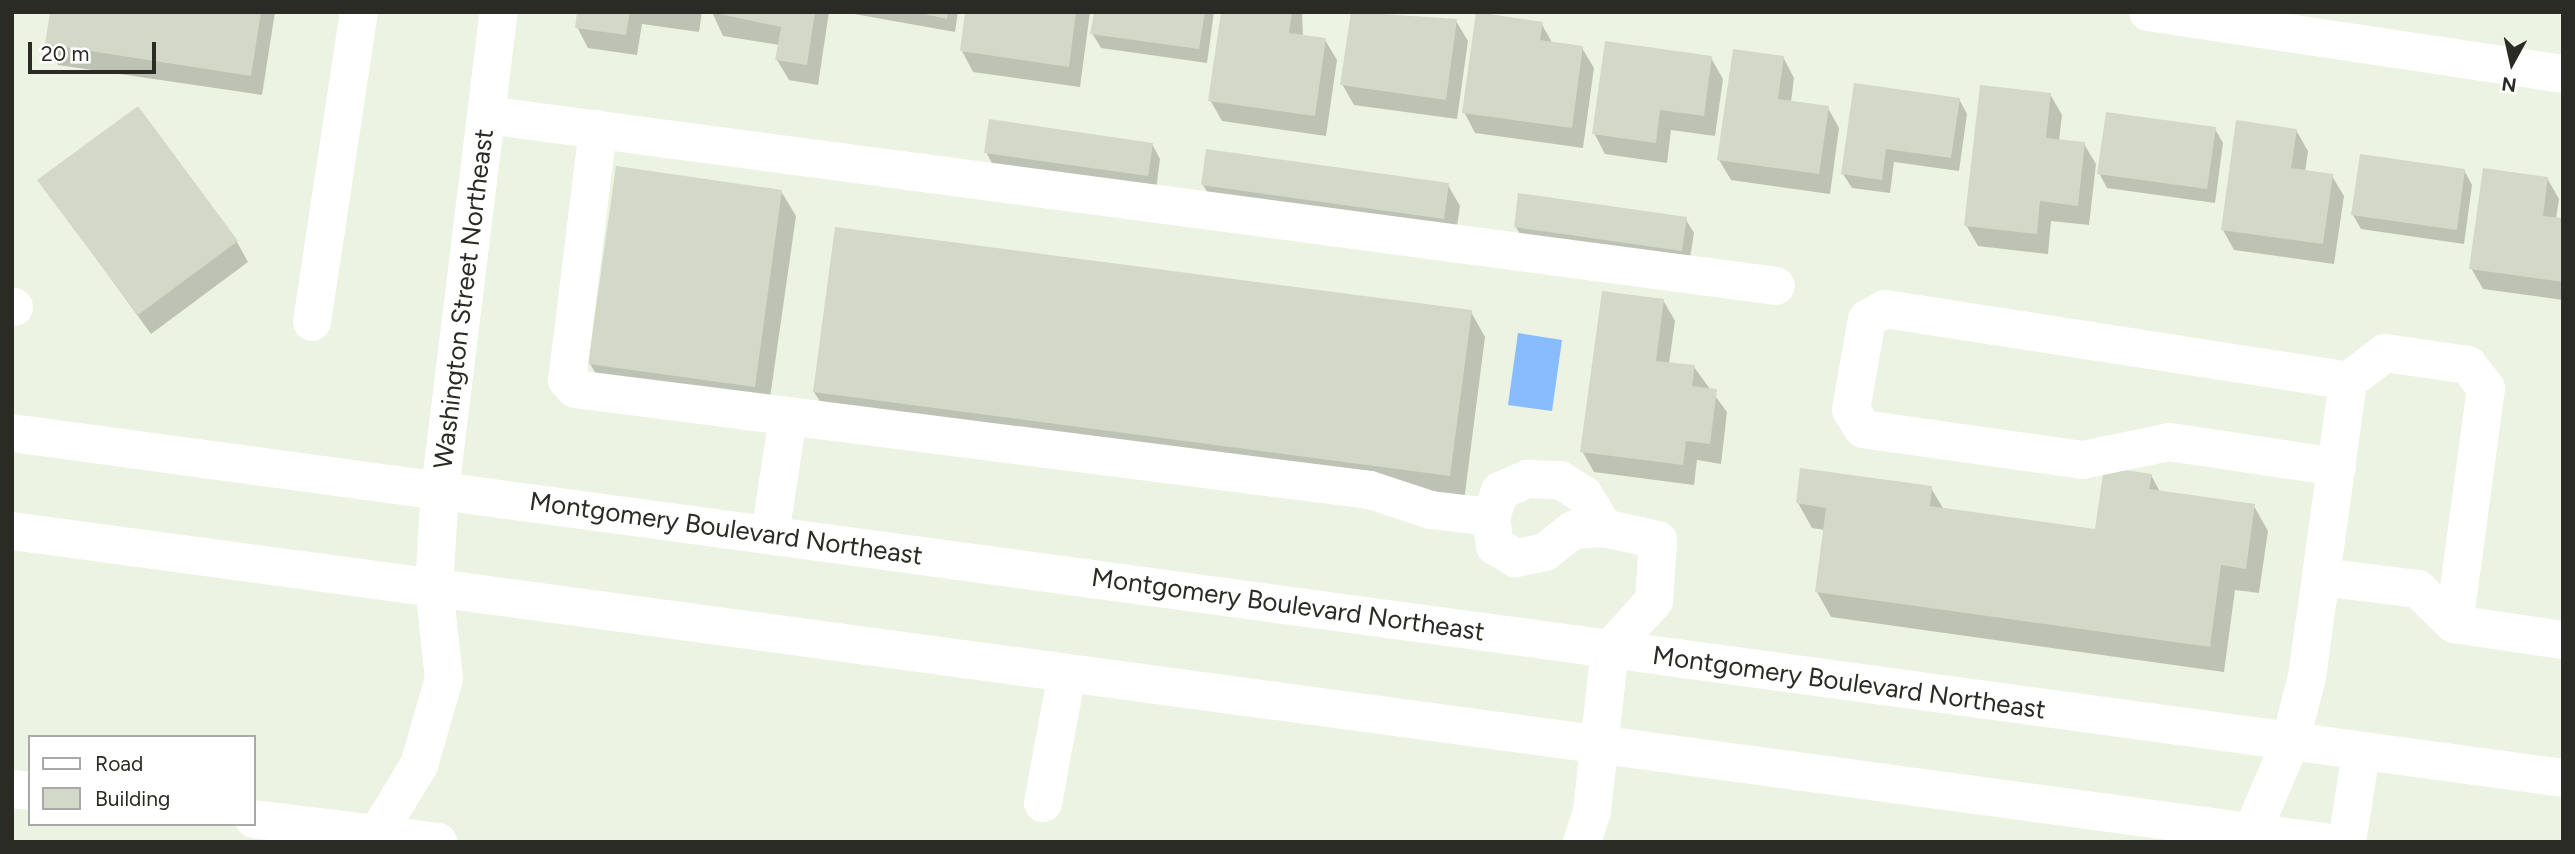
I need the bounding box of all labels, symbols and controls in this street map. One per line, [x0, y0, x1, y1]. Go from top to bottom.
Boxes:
scale bar [32, 28, 159, 72]
north arrow [2477, 28, 2547, 98]
text: 20 m [41, 41, 89, 66]
text: N [2500, 72, 2518, 97]
street label: Washington Street Northeast [428, 127, 500, 471]
street label: Montgomery Boulevard Northeast [527, 486, 925, 572]
street label: Montgomery Boulevard Northeast [1089, 562, 1487, 648]
street label: Montgomery Boulevard Northeast [1650, 640, 2048, 726]
legend [28, 735, 256, 826]
text: Road [95, 751, 143, 776]
text: Building [95, 786, 170, 811]

